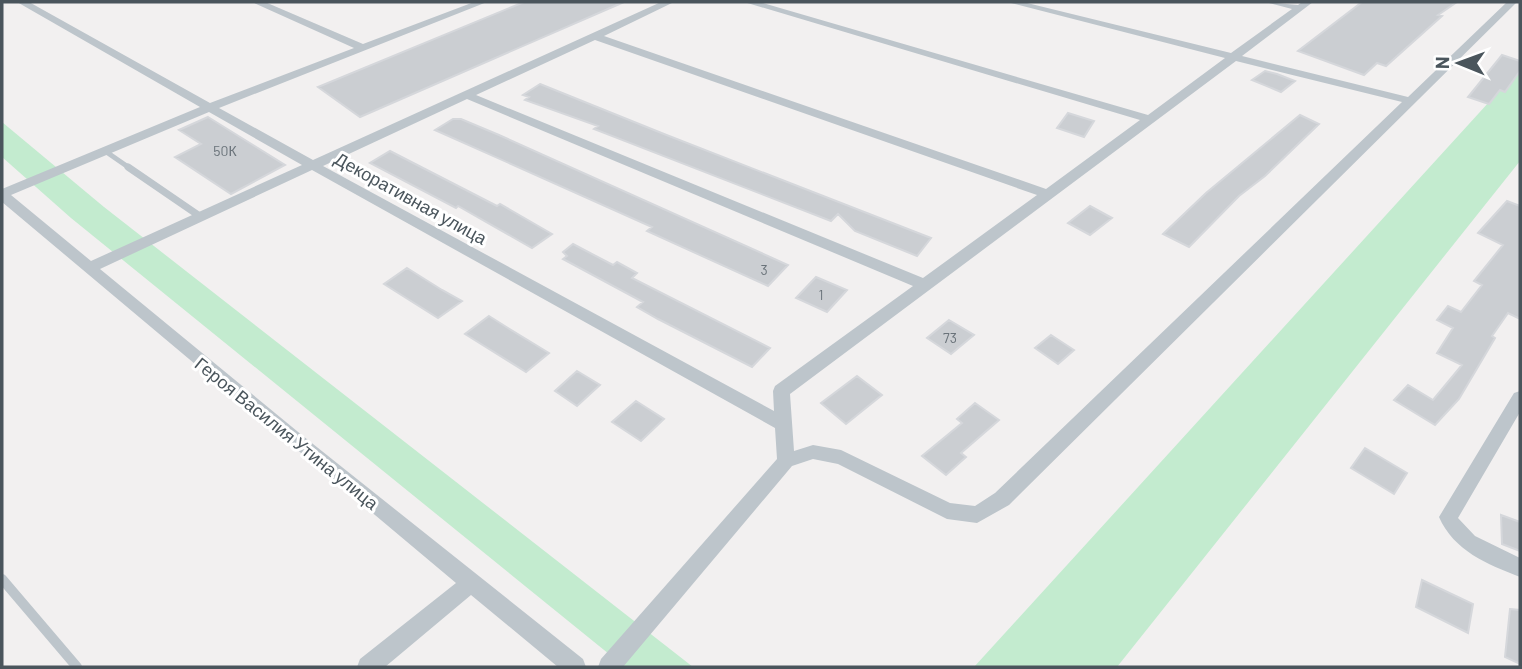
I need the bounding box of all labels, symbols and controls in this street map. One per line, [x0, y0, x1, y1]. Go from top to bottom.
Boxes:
north arrow [1424, 28, 1494, 98]
text: N [1430, 56, 1453, 69]
house number: 50К [213, 142, 237, 159]
street label: Декоративная улица [331, 147, 492, 249]
house number: 3 [760, 261, 768, 278]
house number: 1 [819, 286, 823, 303]
house number: 73 [943, 329, 957, 346]
street label: Героя Василия Утина улица [191, 352, 384, 514]

